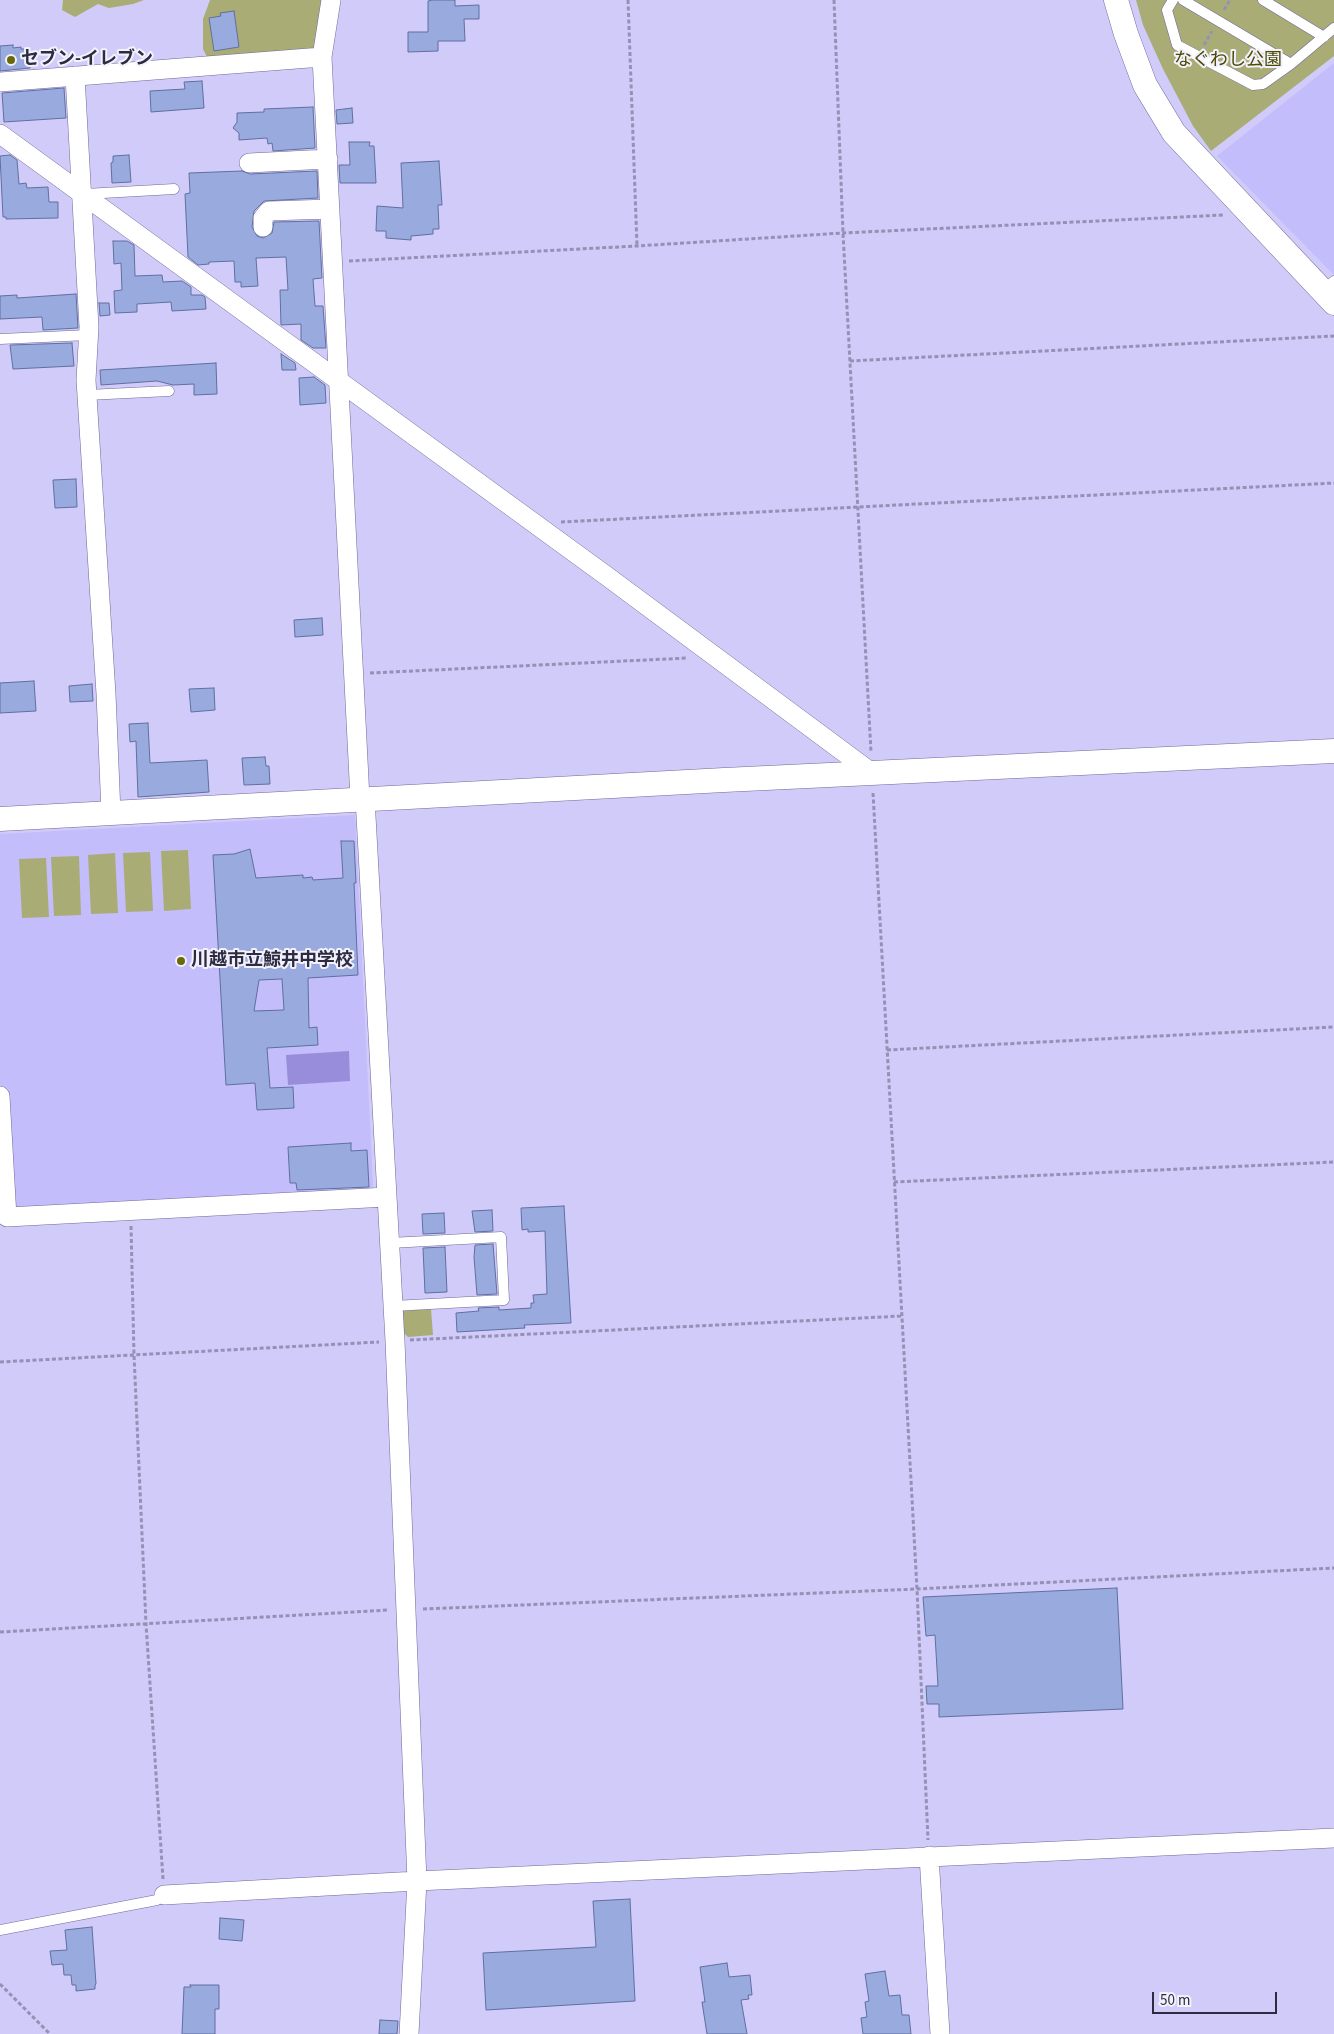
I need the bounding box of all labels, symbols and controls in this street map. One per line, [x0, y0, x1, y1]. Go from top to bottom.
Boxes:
place label: セブン-イレブン [21, 49, 153, 71]
park label: なぐわし公園 [1174, 50, 1282, 72]
marker: セブン-イレブン [5, 54, 17, 66]
place label: 川越市立鯨井中学校 [191, 950, 353, 972]
marker: 川越市立鯨井中学校 [175, 955, 187, 967]
scale bar [1154, 1982, 1279, 2014]
text: 50 m [1160, 1990, 1190, 2011]

